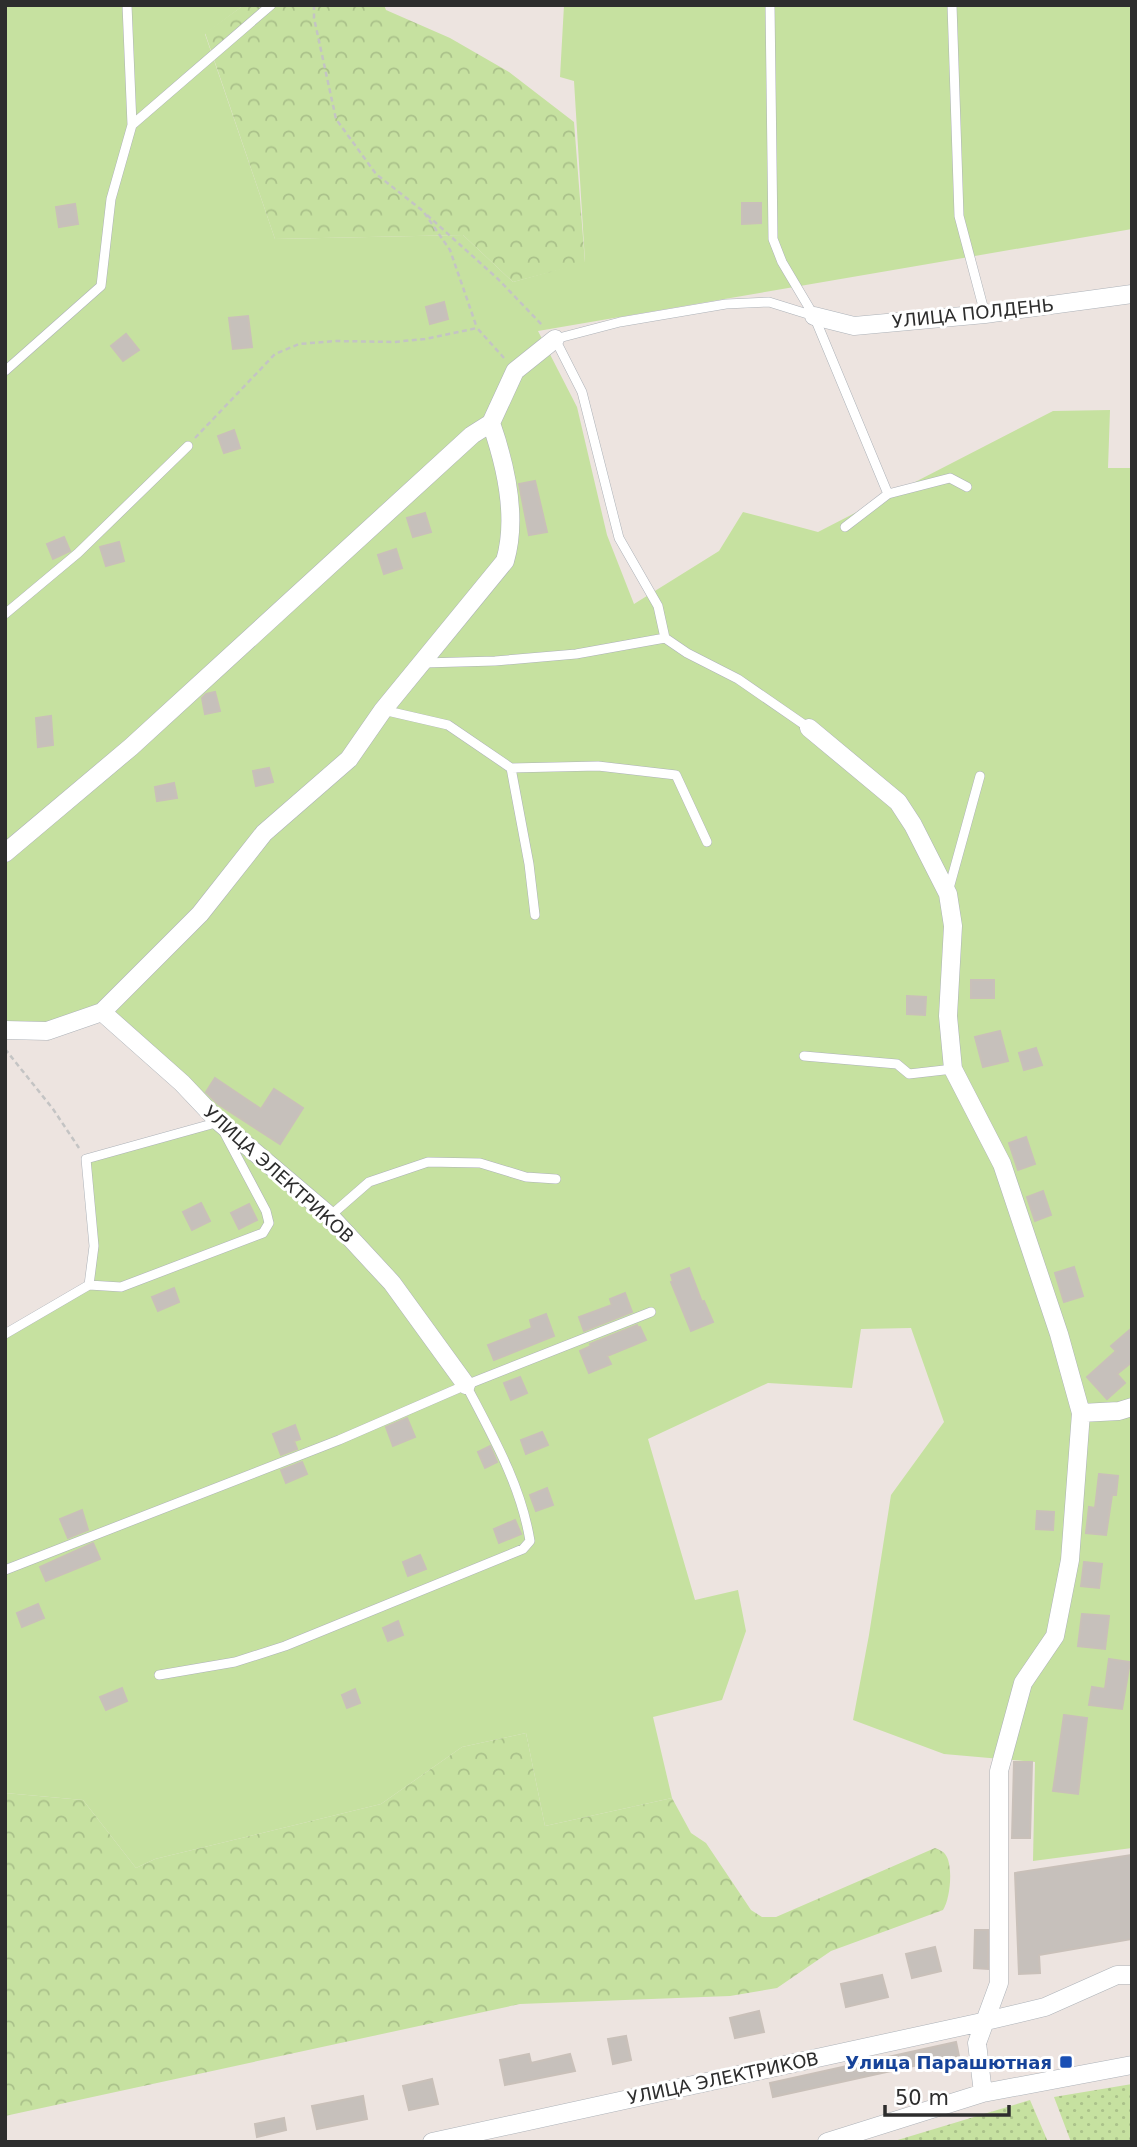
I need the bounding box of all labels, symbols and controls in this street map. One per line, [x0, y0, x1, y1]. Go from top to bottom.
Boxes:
street label: УЛИЦА ПОЛДЕНЬ [891, 294, 1055, 332]
street label: УЛИЦА ЭЛЕКТРИКОВ [200, 1101, 358, 1247]
street label: УЛИЦА ЭЛЕКТРИКОВ [626, 2047, 820, 2109]
place label: Улица Парашютная [845, 2052, 1052, 2073]
marker: Улица Парашютная [1058, 2054, 1074, 2070]
scale bar [885, 2074, 1009, 2118]
text: 50 m [895, 2086, 949, 2110]

